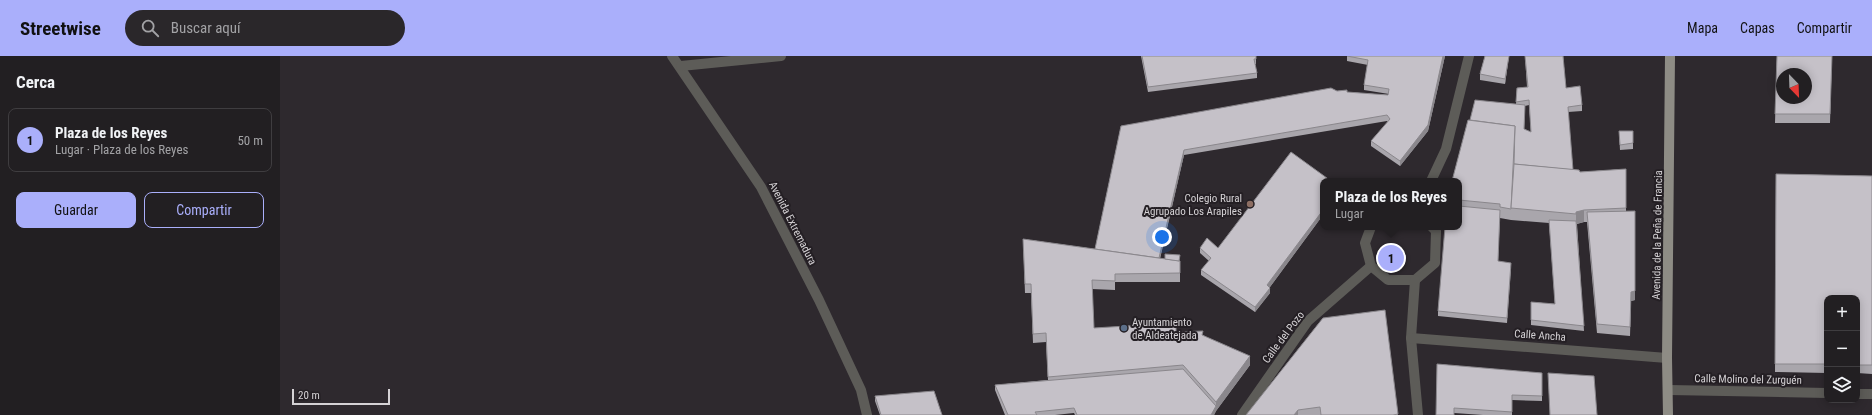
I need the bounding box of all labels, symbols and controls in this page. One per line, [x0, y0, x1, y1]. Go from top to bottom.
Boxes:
search box [125, 10, 405, 46]
text: Streetwise [20, 17, 101, 40]
icon: search [139, 17, 161, 39]
text: Buscar aquí [171, 19, 241, 37]
text: Mapa [1687, 20, 1718, 36]
text: Capas [1740, 20, 1775, 36]
text: Compartir [1797, 20, 1852, 36]
north arrow [1776, 68, 1812, 104]
text: Cerca [16, 72, 55, 92]
text: Plaza de los Reyes [55, 124, 167, 142]
text: 1 [27, 133, 33, 148]
text: 50 m [237, 133, 263, 148]
text: Lugar · Plaza de los Reyes [55, 142, 188, 157]
street label: Avenida de la Peña de Francia [1650, 170, 1665, 300]
popup [1320, 178, 1462, 230]
street label: Avenida Extremadura [766, 179, 819, 267]
text: Plaza de los Reyes [1335, 188, 1447, 206]
button: Guardar [16, 192, 136, 228]
button: Compartir [144, 192, 264, 228]
place label: Colegio Rural Agrupado Los Arapiles [1144, 192, 1242, 218]
marker: Colegio Rural Agrupado Los Arapiles [1245, 199, 1255, 209]
text: Lugar [1335, 206, 1364, 221]
your location [1152, 227, 1172, 247]
pin: 1 [1378, 243, 1404, 273]
map controls [1824, 295, 1860, 403]
button: + [1824, 295, 1860, 331]
street label: Calle del Pozo [1260, 308, 1307, 366]
place label: Ayuntamiento de Aldeatejada [1132, 316, 1197, 342]
marker: Ayuntamiento de Aldeatejada [1119, 323, 1129, 333]
street label: Calle Ancha [1514, 327, 1566, 344]
button: − [1824, 331, 1860, 367]
button: layers [1824, 367, 1860, 403]
street label: Calle Molino del Zurguén [1694, 372, 1802, 387]
scale bar [292, 387, 390, 406]
text: 20 m [298, 389, 320, 402]

